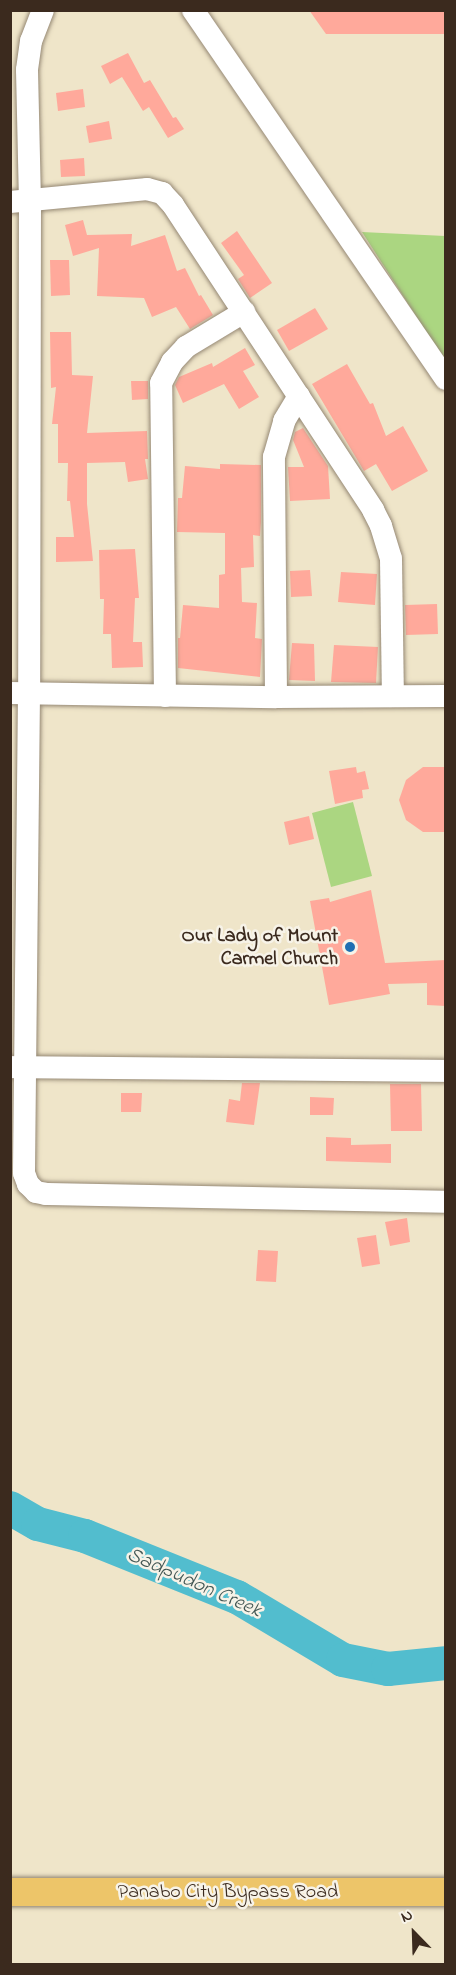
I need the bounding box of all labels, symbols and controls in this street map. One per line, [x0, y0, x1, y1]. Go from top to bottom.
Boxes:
place label: Our Lady of Mount Carmel Church [182, 924, 338, 971]
marker: Our Lady of Mount Carmel Church [343, 940, 357, 954]
water label: Sadpudon Creek [123, 1542, 265, 1624]
street label: Panabo City Bypass Road [118, 1880, 338, 1904]
north arrow [384, 1903, 444, 1963]
text: N [397, 1903, 417, 1930]

